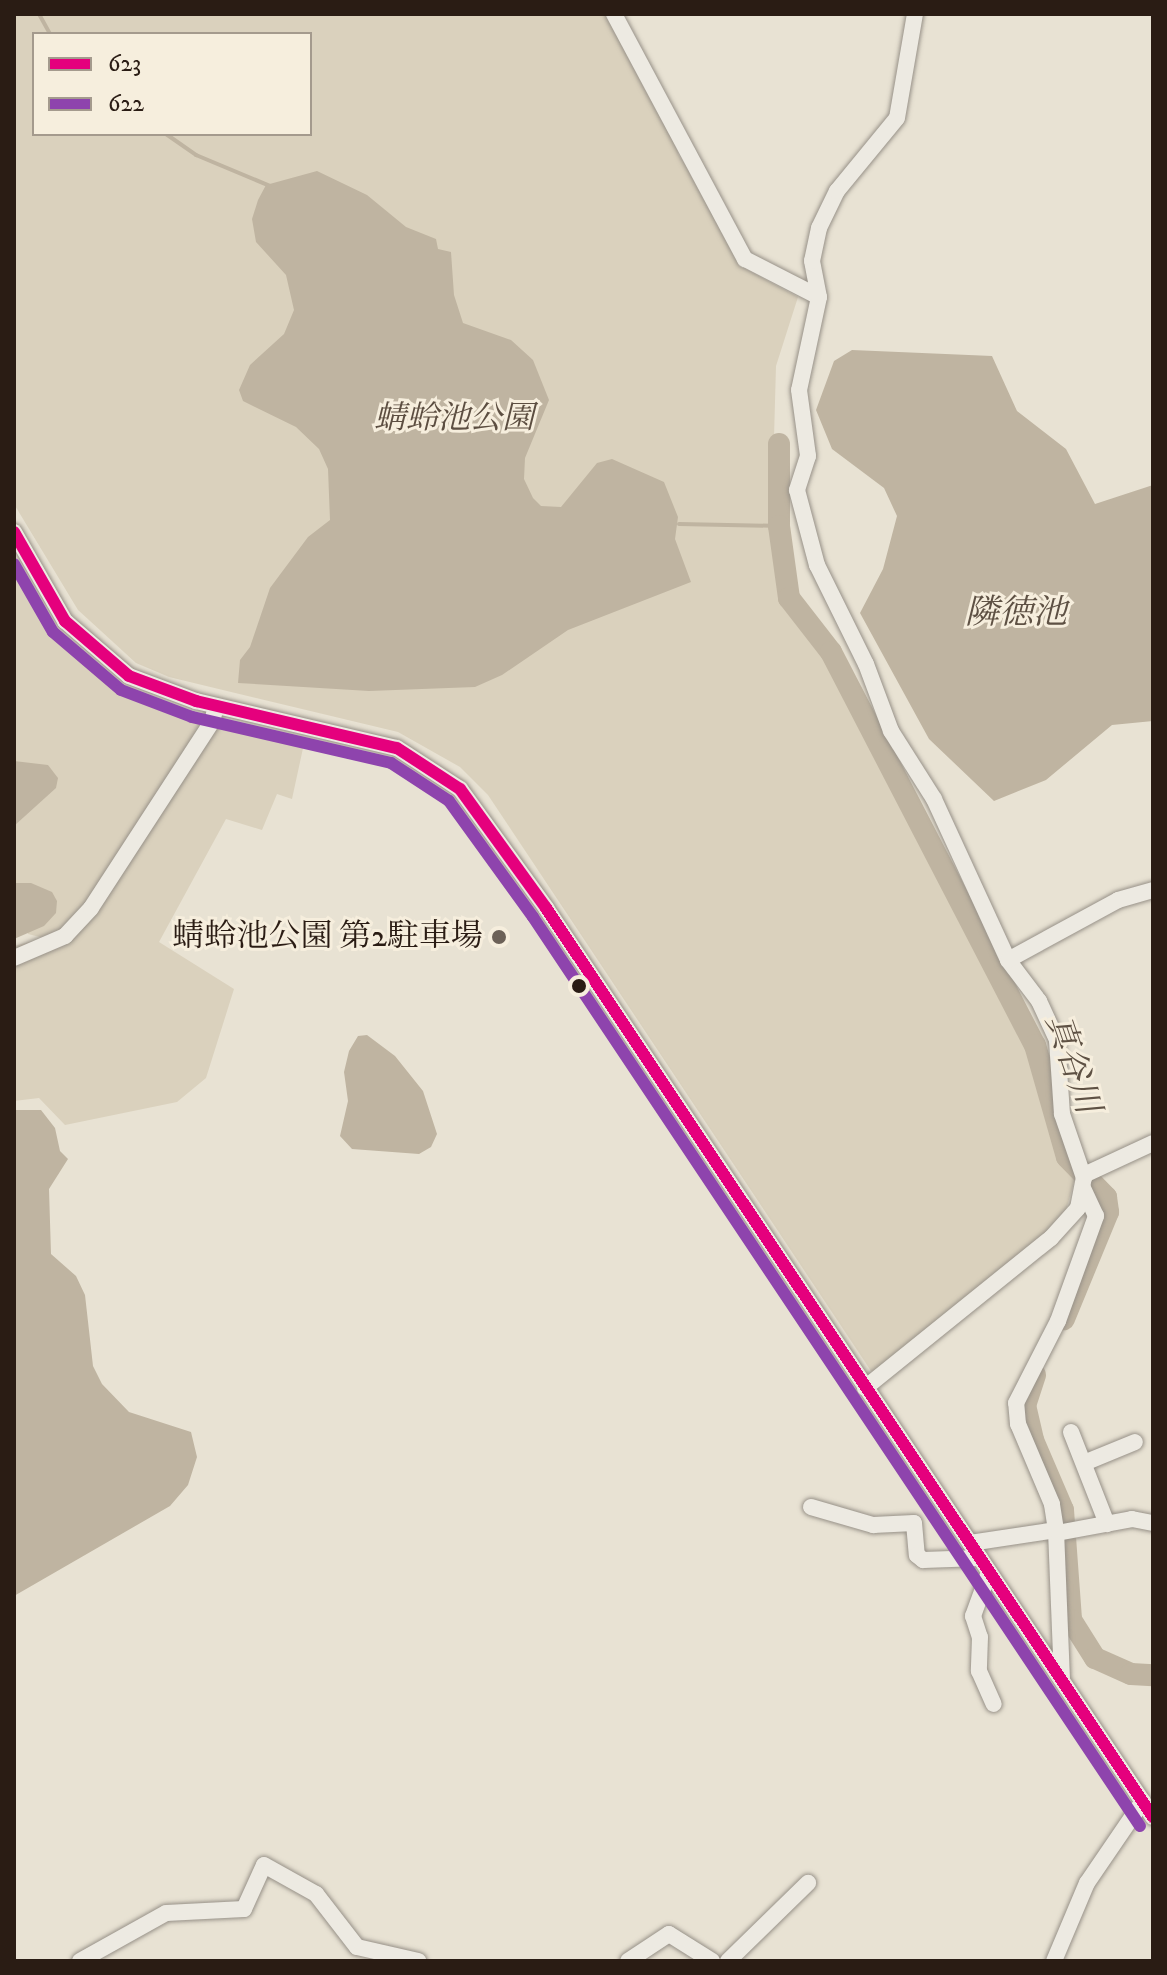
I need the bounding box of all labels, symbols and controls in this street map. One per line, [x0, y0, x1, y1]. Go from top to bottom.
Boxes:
legend [32, 32, 312, 136]
text: 623 [108, 49, 141, 79]
text: 622 [108, 89, 144, 119]
park label: 蜻蛉池公園 [374, 400, 534, 438]
water label: 隣徳池 [965, 594, 1067, 634]
place label: 蜻蛉池公園 第2駐車場 [172, 918, 483, 956]
marker: 蜻蛉池公園 第2駐車場 [490, 928, 508, 946]
unlabelled marker [571, 978, 587, 994]
water label: 真谷川 [1036, 1009, 1108, 1119]

